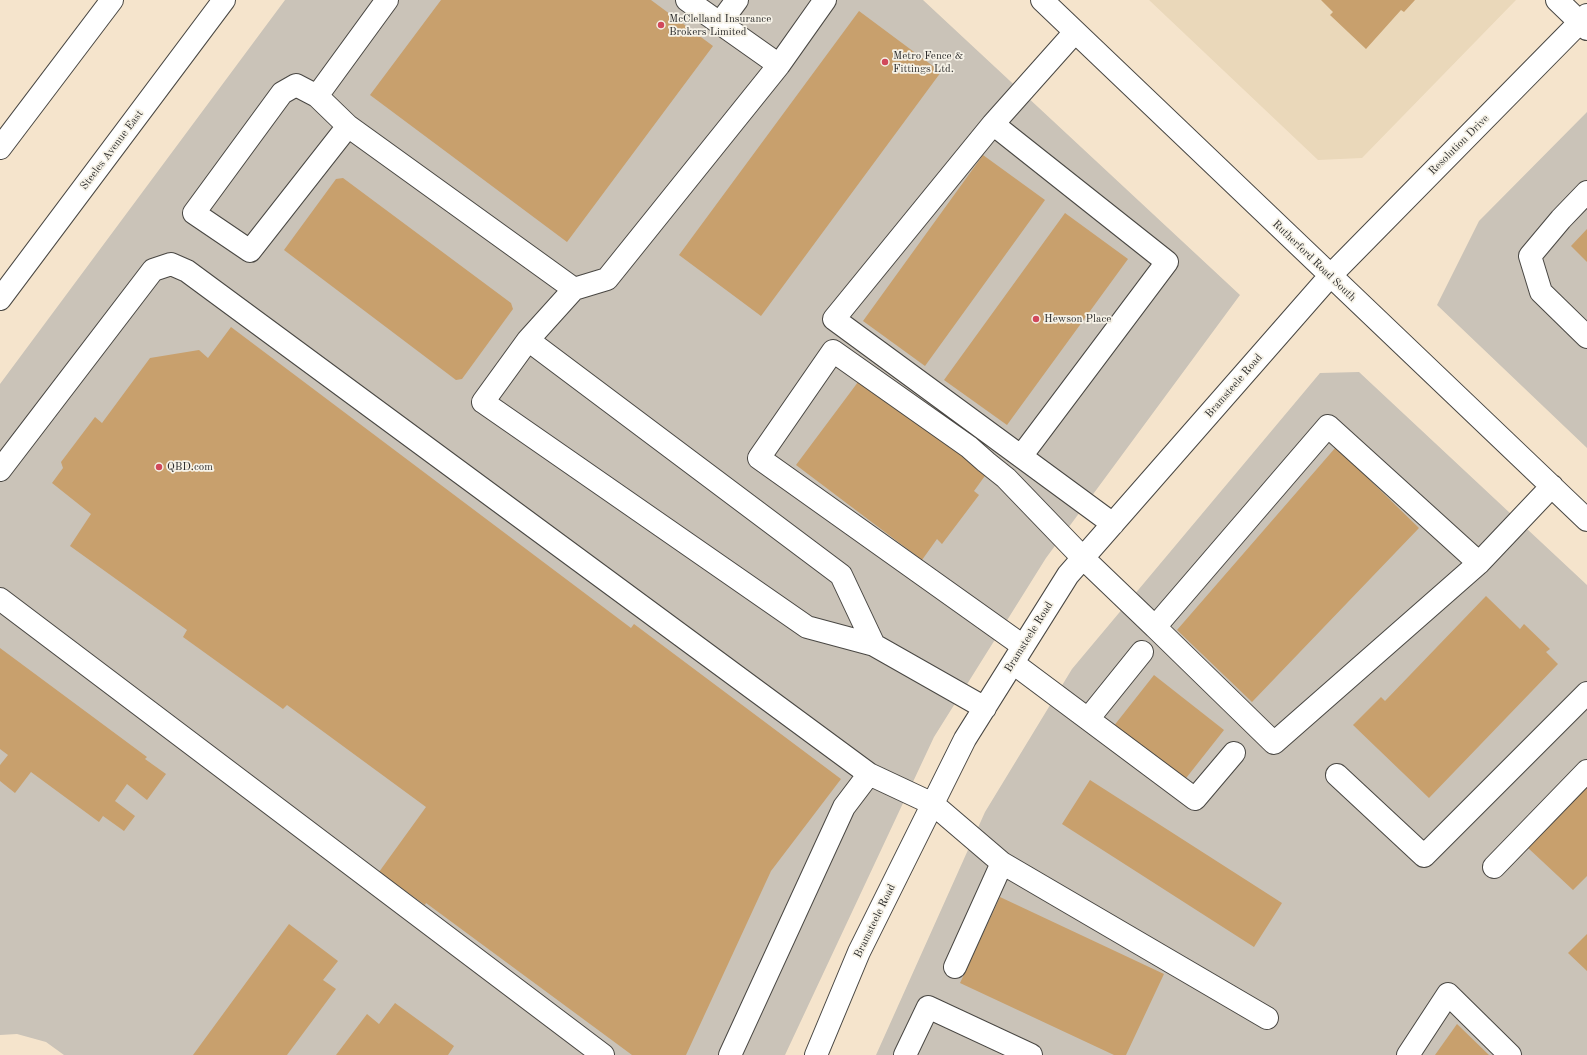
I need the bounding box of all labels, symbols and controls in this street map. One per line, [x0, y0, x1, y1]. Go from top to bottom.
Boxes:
place label: McClelland Insurance Brokers Limited [669, 12, 771, 38]
marker: McClelland Insurance Brokers Limited [656, 20, 666, 30]
place label: Metro Fence & Fittings Ltd. [893, 49, 963, 75]
marker: Metro Fence & Fittings Ltd. [880, 57, 890, 67]
street label: Steeles Avenue East [78, 108, 146, 192]
street label: Resolution Drive [1426, 112, 1492, 178]
street label: Rutherford Road South [1269, 218, 1359, 304]
place label: Hewson Place [1044, 312, 1111, 326]
marker: Hewson Place [1031, 314, 1041, 324]
street label: Bramsteele Road [1203, 351, 1265, 421]
place label: QBD.com [167, 460, 213, 474]
marker: QBD.com [154, 462, 164, 472]
street label: Bramsteele Road [1002, 599, 1056, 675]
street label: Bramsteele Road [851, 882, 899, 960]

